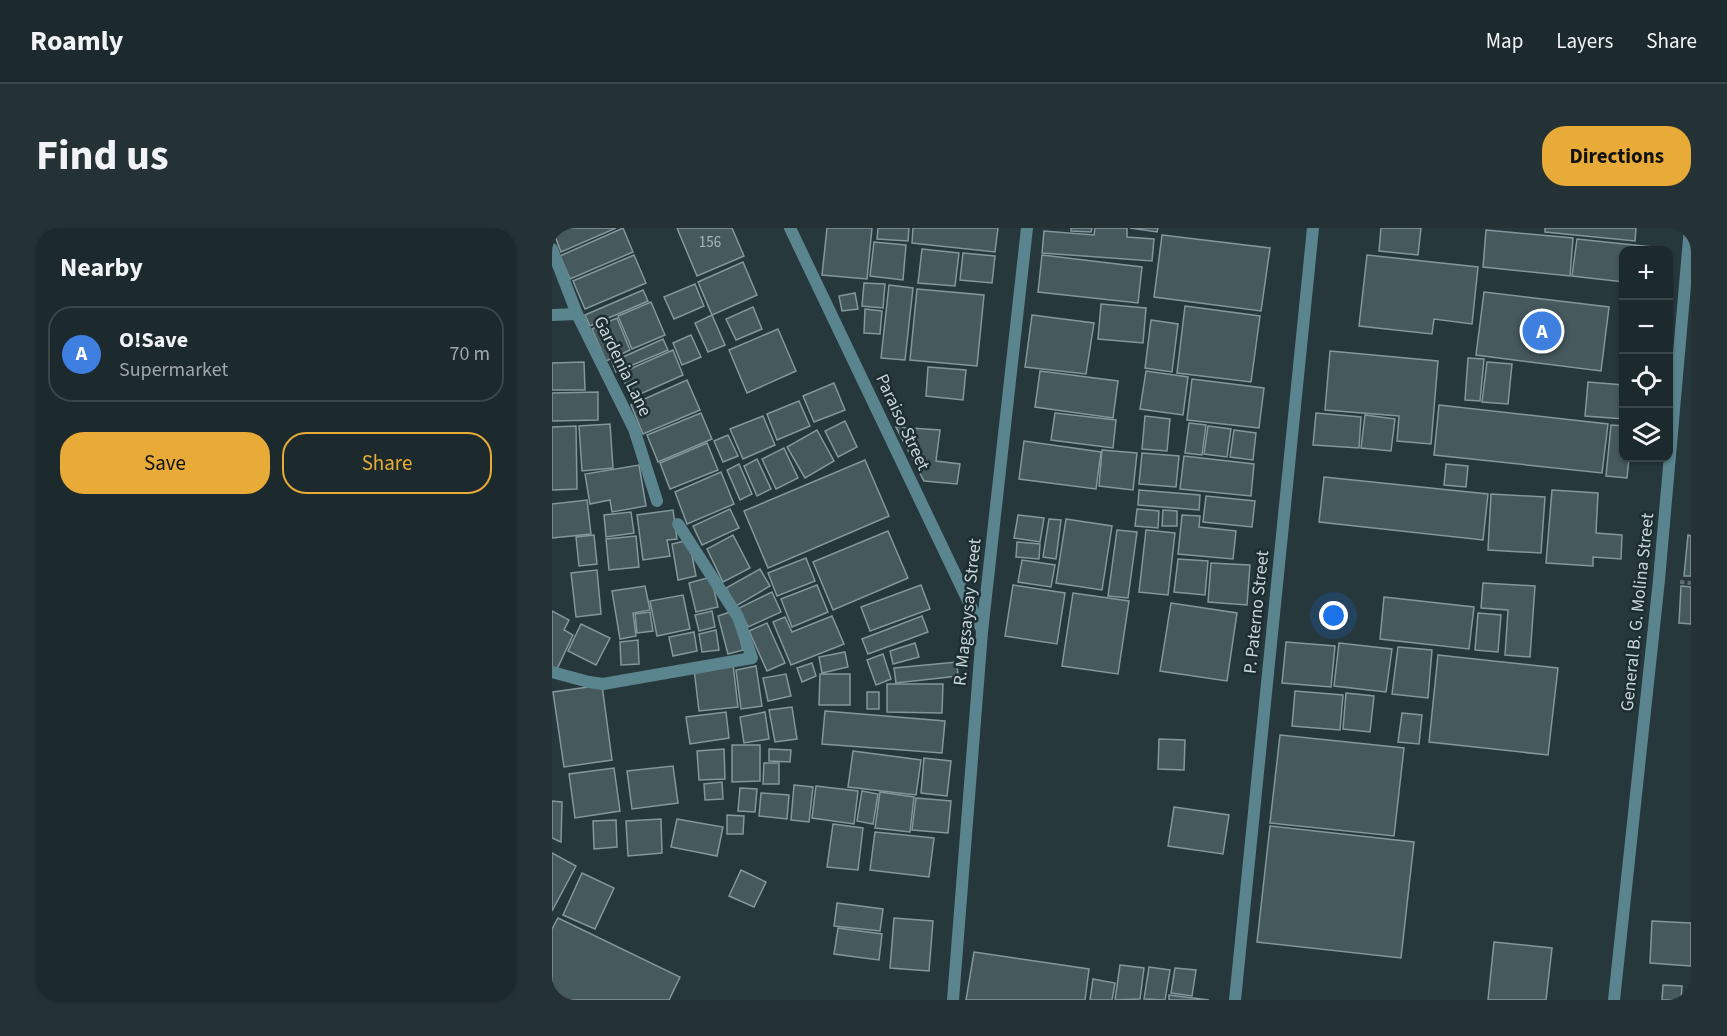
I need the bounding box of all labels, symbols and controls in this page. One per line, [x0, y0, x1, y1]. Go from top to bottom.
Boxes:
text: Roamly [30, 21, 123, 61]
text: Map [1486, 26, 1523, 56]
text: Layers [1556, 26, 1613, 56]
text: Share [1646, 26, 1697, 56]
text: Find us [36, 126, 169, 186]
button: Directions [1542, 126, 1691, 186]
house number: 156 [699, 232, 721, 253]
map controls [1619, 246, 1673, 462]
button: + [1619, 246, 1673, 300]
text: Nearby [60, 249, 143, 286]
button: − [1619, 300, 1673, 354]
pin: A [1522, 308, 1562, 354]
street label: Gardenia Lane [587, 312, 658, 421]
text: O!Save [119, 324, 188, 356]
text: A [76, 340, 87, 368]
text: 70 m [450, 340, 490, 368]
button: locate [1619, 354, 1673, 408]
text: Supermarket [119, 356, 228, 384]
street label: Paraiso Street [869, 370, 936, 475]
button: layers [1619, 408, 1673, 462]
button: Save [60, 432, 270, 494]
button: Share [282, 432, 492, 494]
street label: General B. G. Molina Street [1615, 512, 1660, 712]
street label: R. Magsaysay Street [947, 537, 988, 687]
street label: P. Paterno Street [1238, 549, 1275, 675]
your location [1319, 601, 1348, 630]

